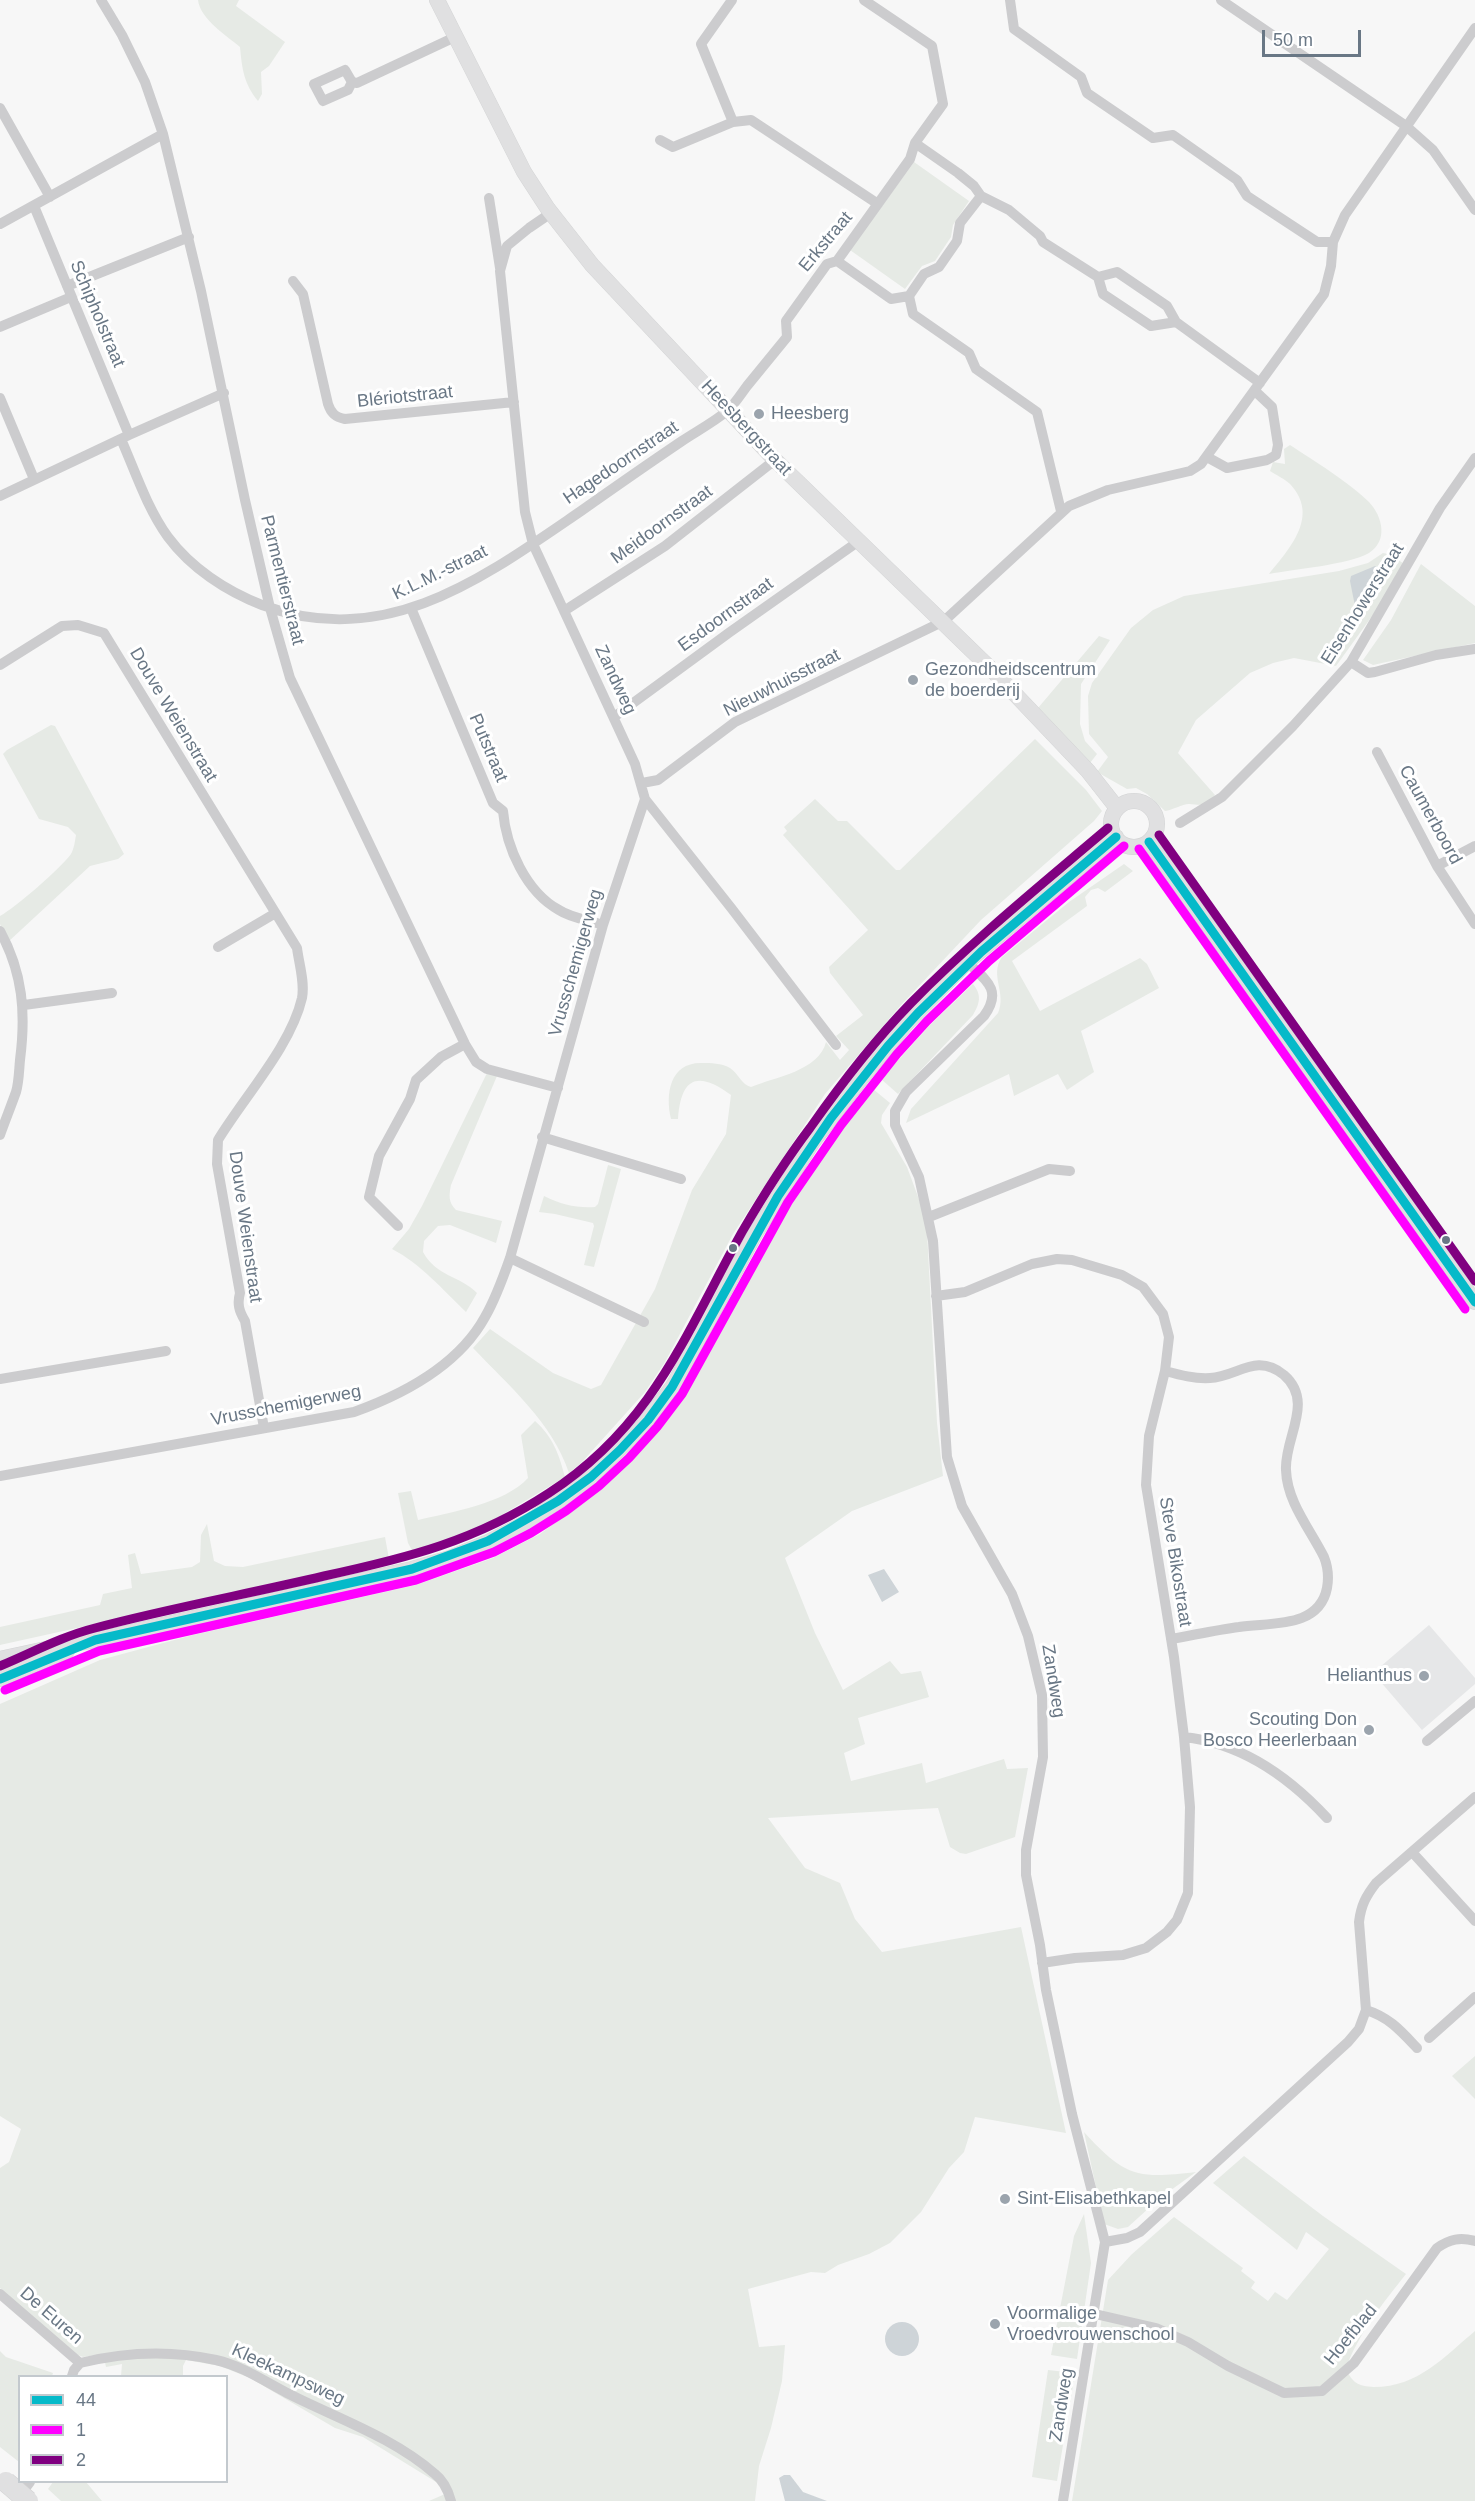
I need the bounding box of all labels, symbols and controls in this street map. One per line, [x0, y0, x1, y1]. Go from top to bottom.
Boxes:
scale bar [1265, 18, 1364, 56]
text: 50 m [1273, 30, 1313, 50]
street label: Erkstraat [795, 207, 857, 277]
street label: Schipholstraat [65, 257, 129, 371]
street label: Heesbergstraat [696, 376, 796, 480]
street label: Blériotstraat [356, 381, 454, 413]
place label: Heesberg [771, 403, 849, 425]
marker: Heesberg [752, 407, 766, 421]
street label: Hagedoornstraat [559, 417, 683, 509]
street label: Meidoornstraat [607, 481, 717, 569]
street label: Parmentierstraat [255, 513, 309, 647]
street label: Eisenhowerstraat [1317, 539, 1409, 669]
street label: K.L.M.-straat [389, 541, 491, 605]
street label: Esdoornstraat [674, 573, 778, 657]
street label: Zandweg [590, 642, 640, 718]
street label: Douve Weienstraat [124, 644, 222, 786]
street label: Nieuwhuisstraat [720, 644, 844, 722]
place label: Gezondheidscentrum de boerderij [925, 659, 1096, 702]
marker: Gezondheidscentrum de boerderij [906, 673, 920, 687]
street label: Putstraat [464, 711, 512, 785]
street label: Caumerboord [1394, 762, 1466, 868]
street label: Vrusschemigerweg [545, 887, 607, 1039]
street label: Douve Weienstraat [224, 1150, 266, 1304]
unlabelled marker [1440, 1234, 1452, 1246]
unlabelled marker [727, 1242, 739, 1254]
street label: Vrusschemigerweg [209, 1381, 363, 1431]
street label: Steve Bikostraat [1154, 1496, 1196, 1628]
street label: Zandweg [1037, 1643, 1069, 1719]
place label: Helianthus [1327, 1665, 1412, 1687]
marker: Helianthus [1417, 1669, 1431, 1683]
place label: Scouting Don Bosco Heerlerbaan [1203, 1709, 1357, 1752]
marker: Scouting Don Bosco Heerlerbaan [1362, 1723, 1376, 1737]
place label: Sint-Elisabethkapel [1017, 2188, 1171, 2210]
marker: Sint-Elisabethkapel [998, 2192, 1012, 2206]
street label: De Euren [15, 2283, 87, 2349]
street label: Hoefblad [1320, 2300, 1382, 2370]
place label: Voormalige Vroedvrouwenschool [1007, 2303, 1174, 2346]
marker: Voormalige Vroedvrouwenschool [988, 2317, 1002, 2331]
street label: Kleekampsweg [228, 2339, 348, 2411]
street label: Zandweg [1046, 2367, 1078, 2443]
legend [18, 2375, 228, 2483]
text: 44 [76, 2390, 96, 2410]
text: 1 [76, 2420, 86, 2440]
text: 2 [76, 2450, 86, 2470]

